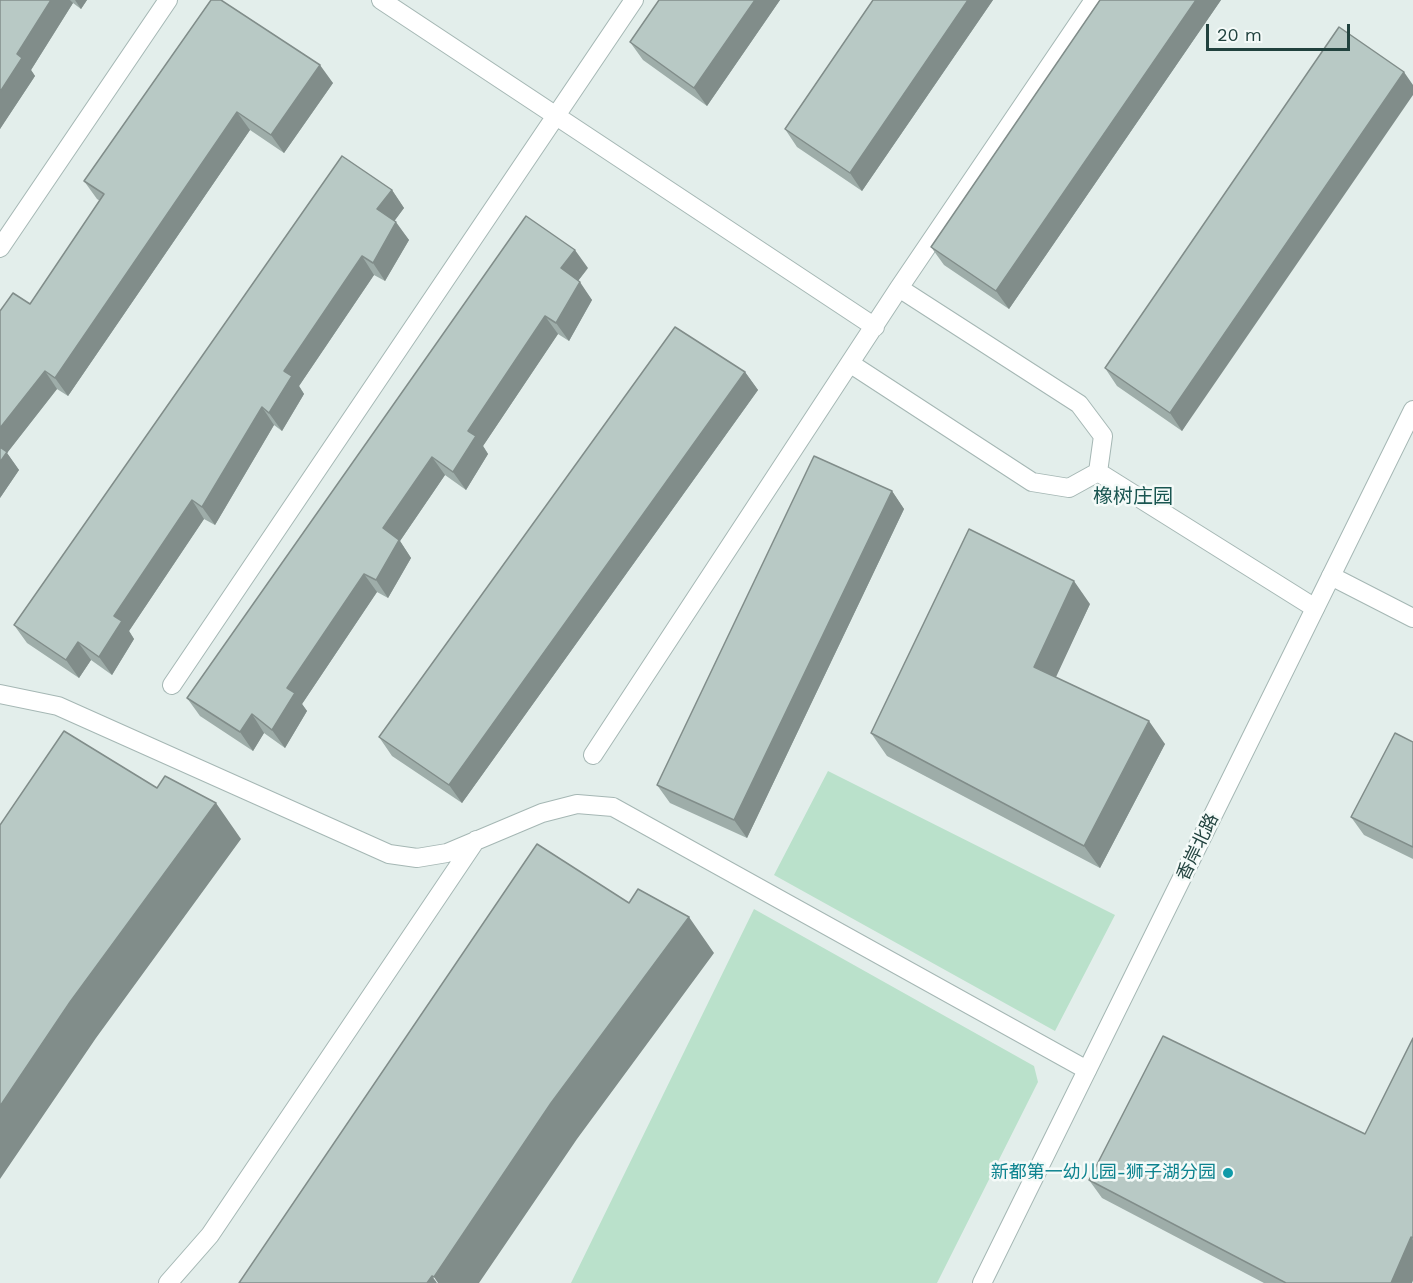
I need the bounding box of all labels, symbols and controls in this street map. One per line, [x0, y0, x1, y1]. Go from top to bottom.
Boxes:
scale bar [1209, 12, 1353, 50]
text: 20 m [1217, 24, 1262, 45]
district label: 橡树庄园 [1093, 485, 1173, 509]
street label: 香岸北路 [1173, 810, 1223, 884]
place label: 新都第一幼儿园-狮子湖分园 [991, 1162, 1216, 1184]
marker: 新都第一幼儿园-狮子湖分园 [1221, 1166, 1235, 1180]

